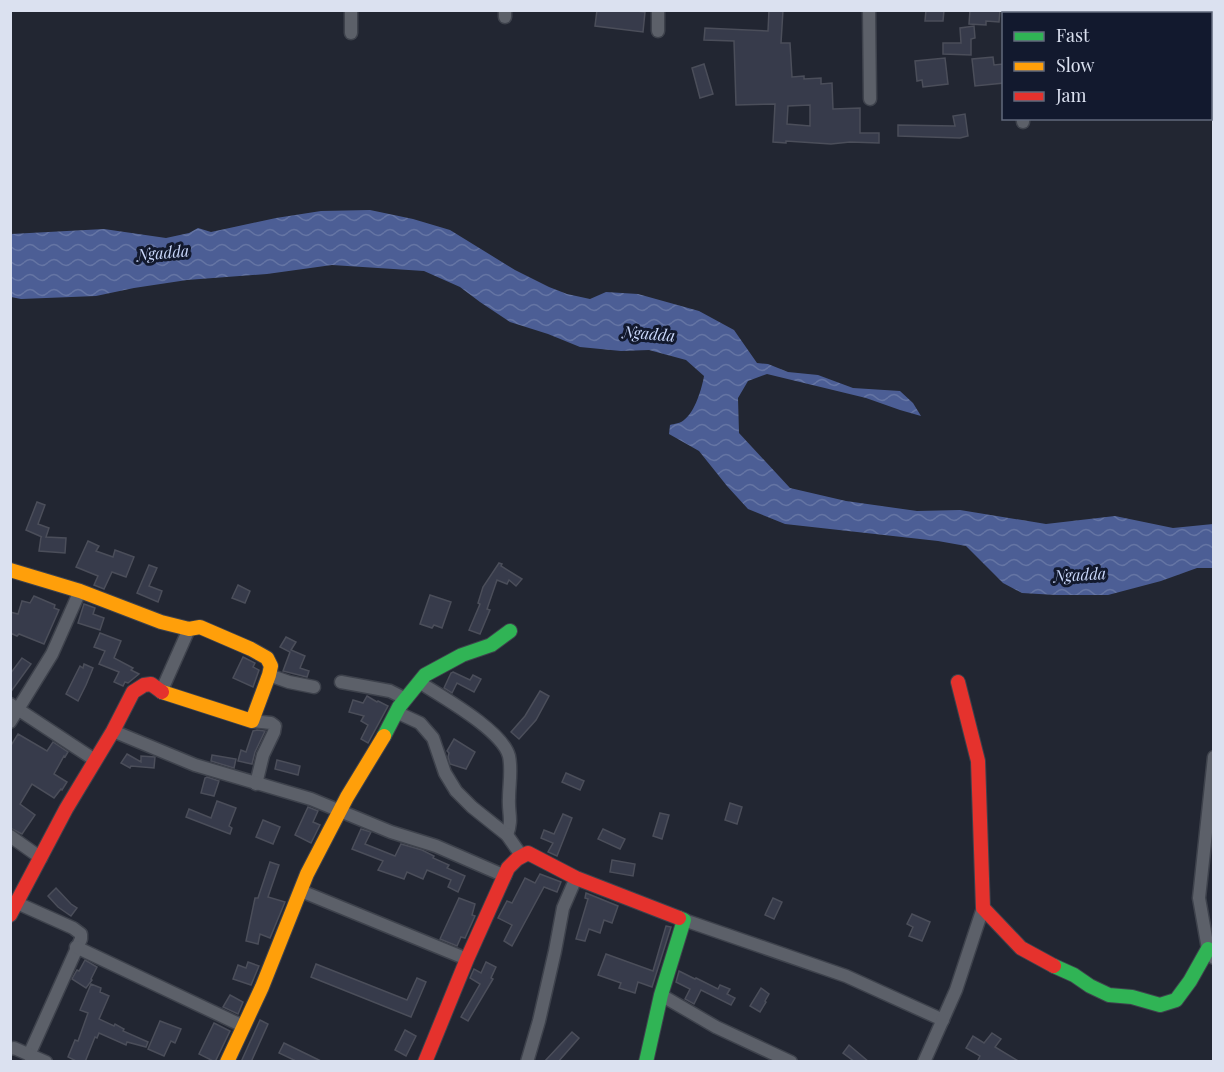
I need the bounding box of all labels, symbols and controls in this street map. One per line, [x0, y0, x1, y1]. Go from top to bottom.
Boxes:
legend [1002, 12, 1212, 120]
text: Fast [1056, 23, 1090, 47]
text: Slow [1056, 53, 1094, 77]
text: Jam [1055, 83, 1086, 107]
water label: Ngadda [134, 239, 190, 265]
water label: Ngadda [620, 320, 676, 346]
water label: Ngadda [1051, 562, 1107, 586]

